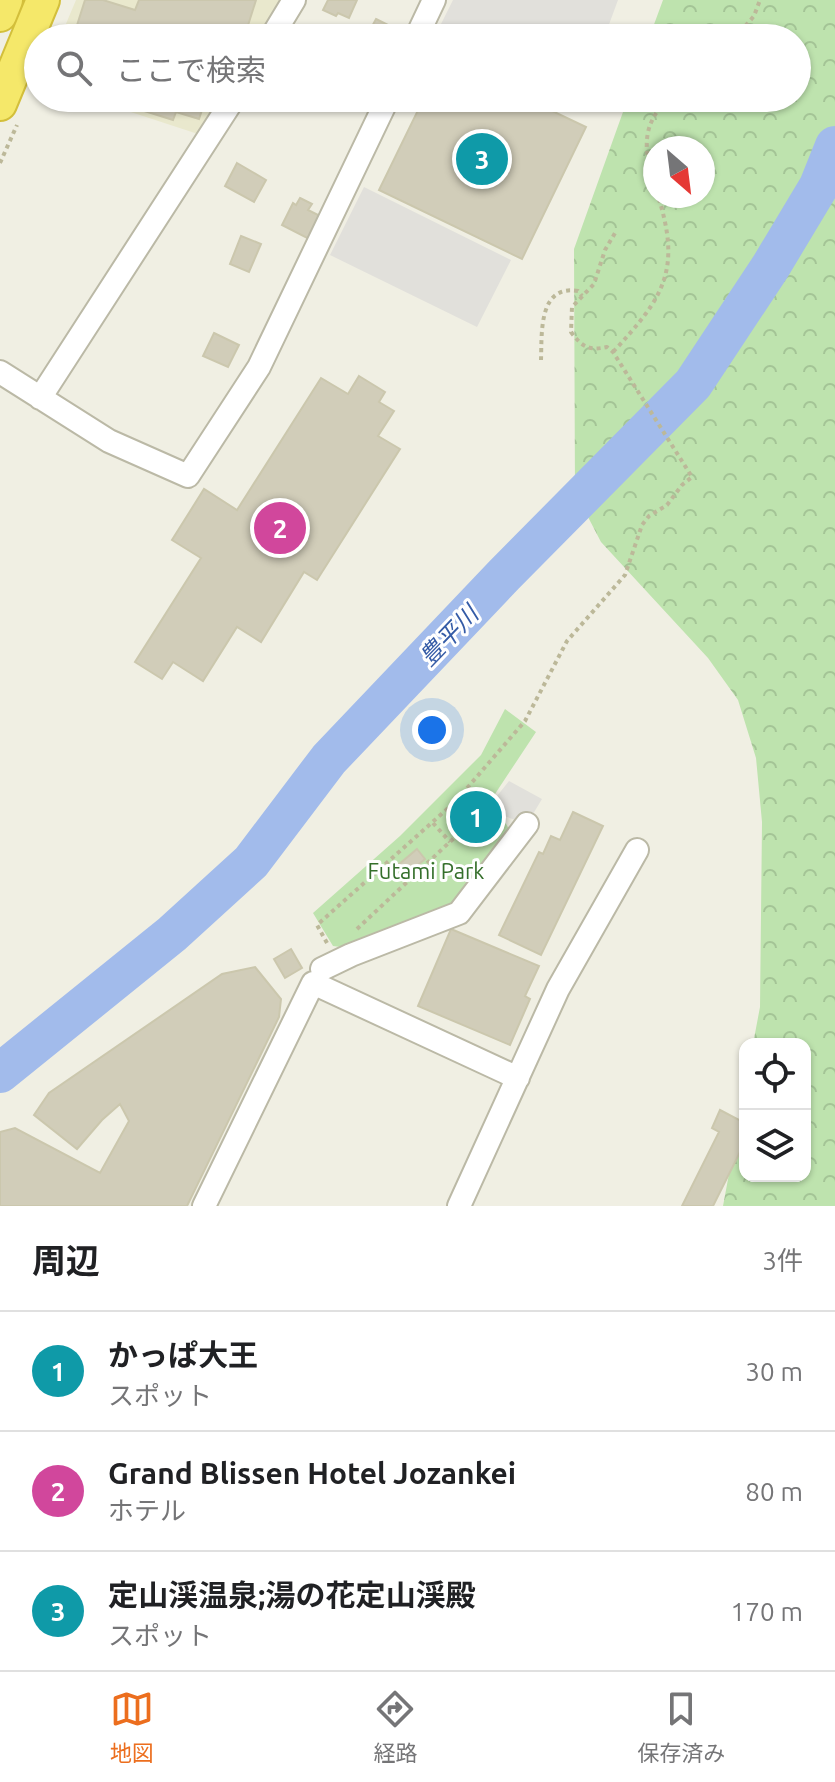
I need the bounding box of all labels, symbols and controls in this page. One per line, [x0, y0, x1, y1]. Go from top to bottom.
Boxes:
search box [24, 24, 811, 112]
icon: search [52, 46, 96, 90]
text: ここで検索 [116, 53, 266, 87]
pin: 3 [456, 129, 508, 189]
north arrow [643, 136, 715, 208]
pin: 2 [254, 498, 306, 558]
water label: 豊平川 [414, 598, 485, 671]
your location [412, 710, 452, 750]
pin: 1 [450, 787, 502, 847]
park label: Futami Park [368, 858, 484, 883]
map controls [739, 1038, 811, 1182]
button: locate [739, 1038, 811, 1110]
button: layers [739, 1110, 811, 1182]
text: 周辺 [32, 1241, 100, 1279]
text: 3件 [762, 1246, 803, 1275]
text: かっぱ大王 [108, 1338, 258, 1372]
text: 1 [51, 1357, 65, 1386]
text: 30 m [745, 1357, 803, 1386]
text: スポット [108, 1381, 212, 1410]
text: Grand Blissen Hotel Jozankei [108, 1456, 516, 1490]
text: 2 [51, 1477, 65, 1506]
text: 80 m [745, 1477, 803, 1506]
text: ホテル [108, 1496, 186, 1525]
text: 定山渓温泉;湯の花定山渓殿 [108, 1578, 475, 1612]
text: 3 [51, 1597, 65, 1626]
text: 170 m [731, 1597, 803, 1626]
text: スポット [108, 1621, 212, 1650]
tab: 地図 [110, 1687, 154, 1767]
tab: 経路 [373, 1687, 417, 1767]
tab: 保存済み [637, 1687, 725, 1767]

